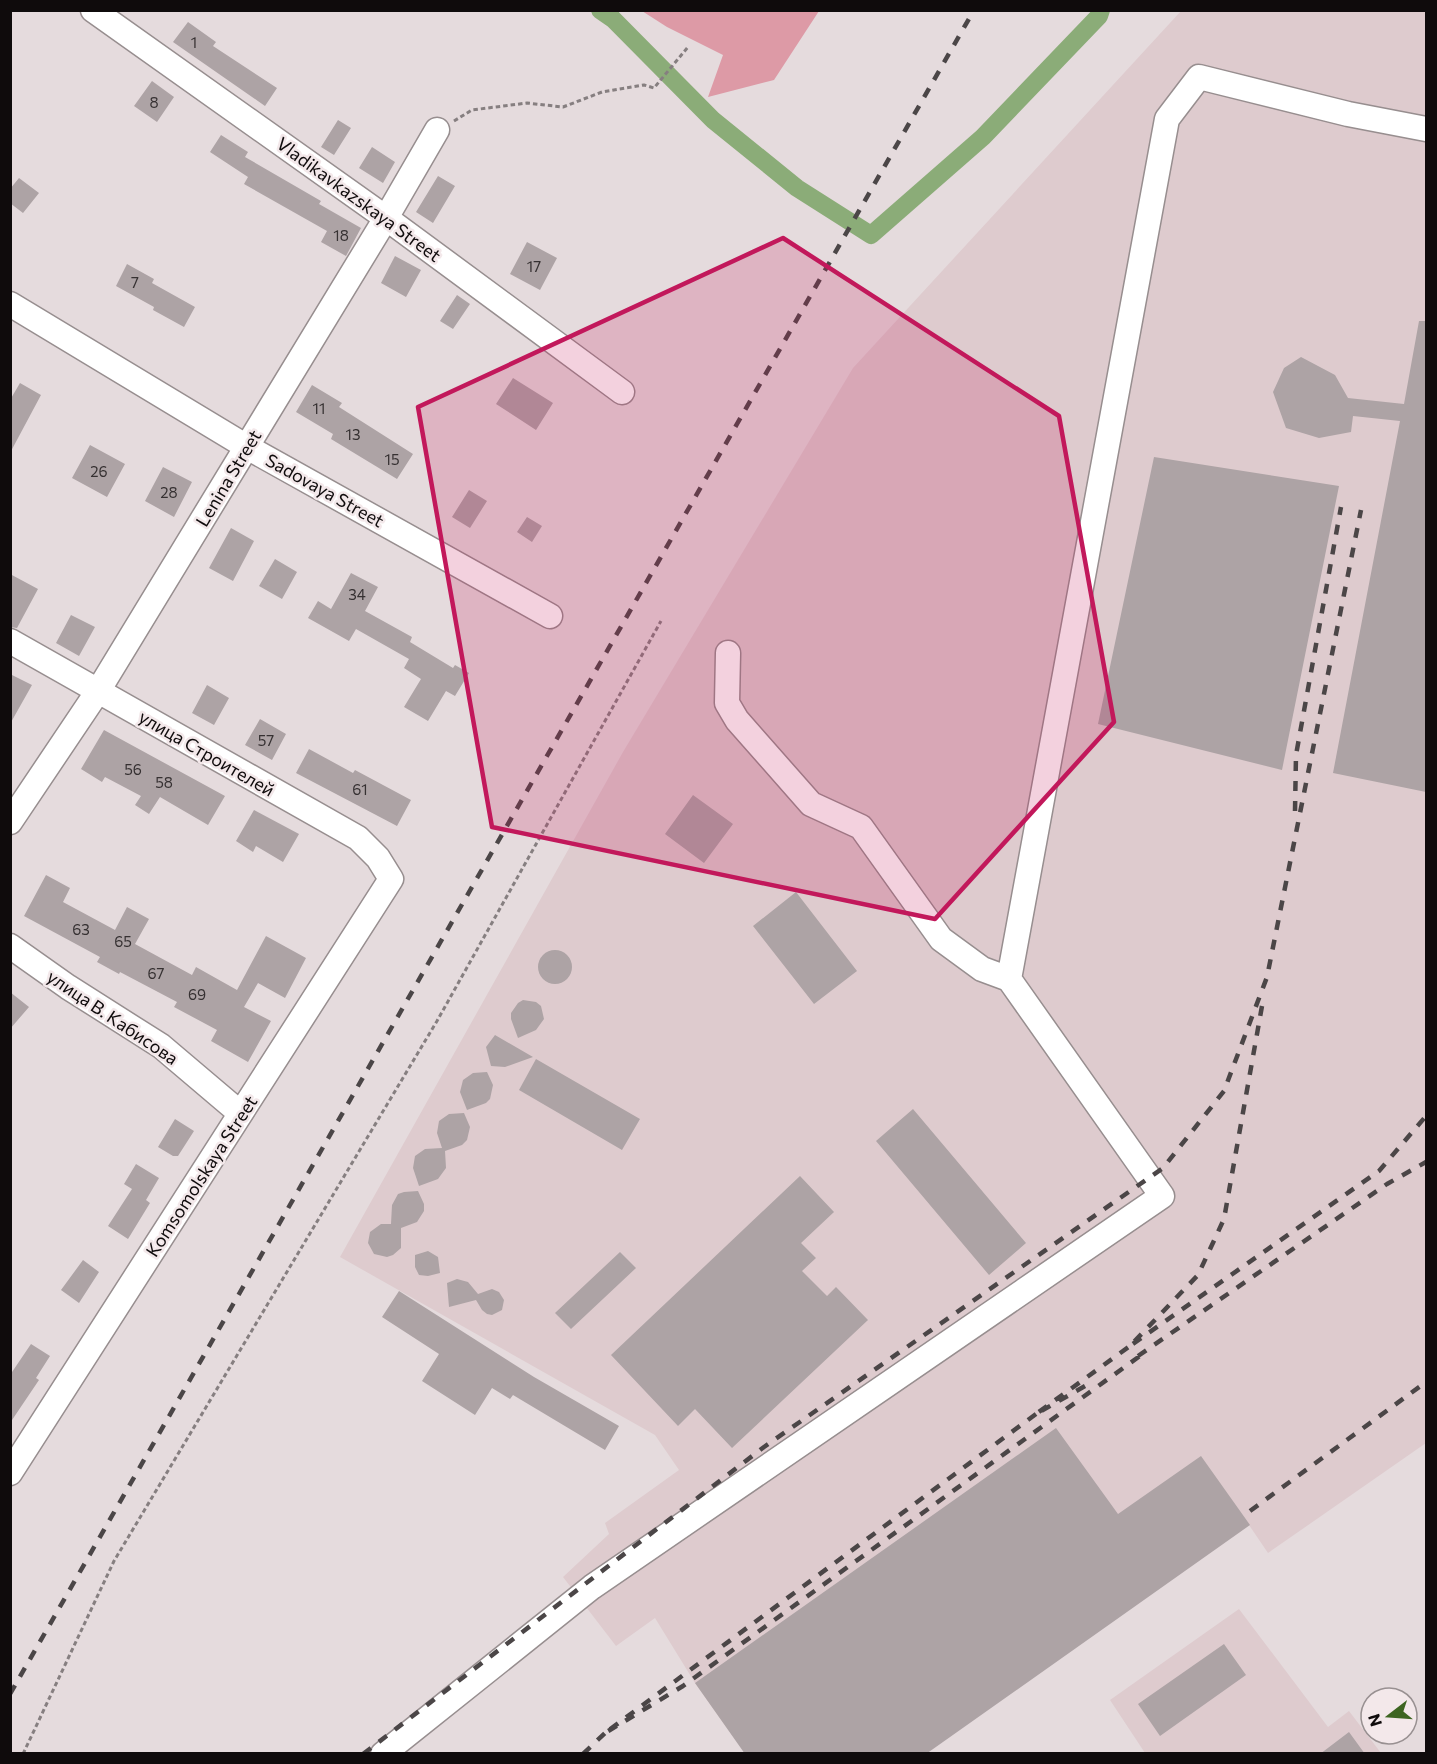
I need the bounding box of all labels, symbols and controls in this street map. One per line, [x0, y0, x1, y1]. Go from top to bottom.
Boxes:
house number: 1 [191, 33, 197, 51]
house number: 8 [149, 93, 159, 111]
street label: Vladikavkazskaya Street [273, 132, 445, 266]
house number: 18 [333, 226, 349, 244]
house number: 17 [527, 257, 541, 275]
house number: 7 [131, 273, 139, 291]
house number: 11 [313, 399, 325, 417]
house number: 13 [346, 425, 360, 443]
street label: Lenina Street [191, 426, 265, 530]
street label: Sadovaya Street [262, 448, 388, 532]
house number: 15 [384, 450, 400, 468]
house number: 26 [90, 462, 108, 480]
house number: 28 [160, 483, 178, 501]
house number: 34 [348, 585, 366, 603]
street label: улица Строителей [135, 705, 279, 801]
house number: 57 [258, 731, 274, 749]
house number: 56 [124, 760, 142, 778]
house number: 58 [155, 773, 173, 791]
house number: 61 [352, 780, 368, 798]
house number: 63 [72, 920, 90, 938]
house number: 65 [114, 932, 132, 950]
house number: 67 [148, 964, 165, 982]
street label: улица В. Кабисова [43, 965, 183, 1069]
house number: 69 [188, 985, 206, 1003]
street label: Komsomolskaya Street [141, 1091, 261, 1261]
north arrow [1359, 1686, 1419, 1746]
text: N [1363, 1712, 1385, 1729]

